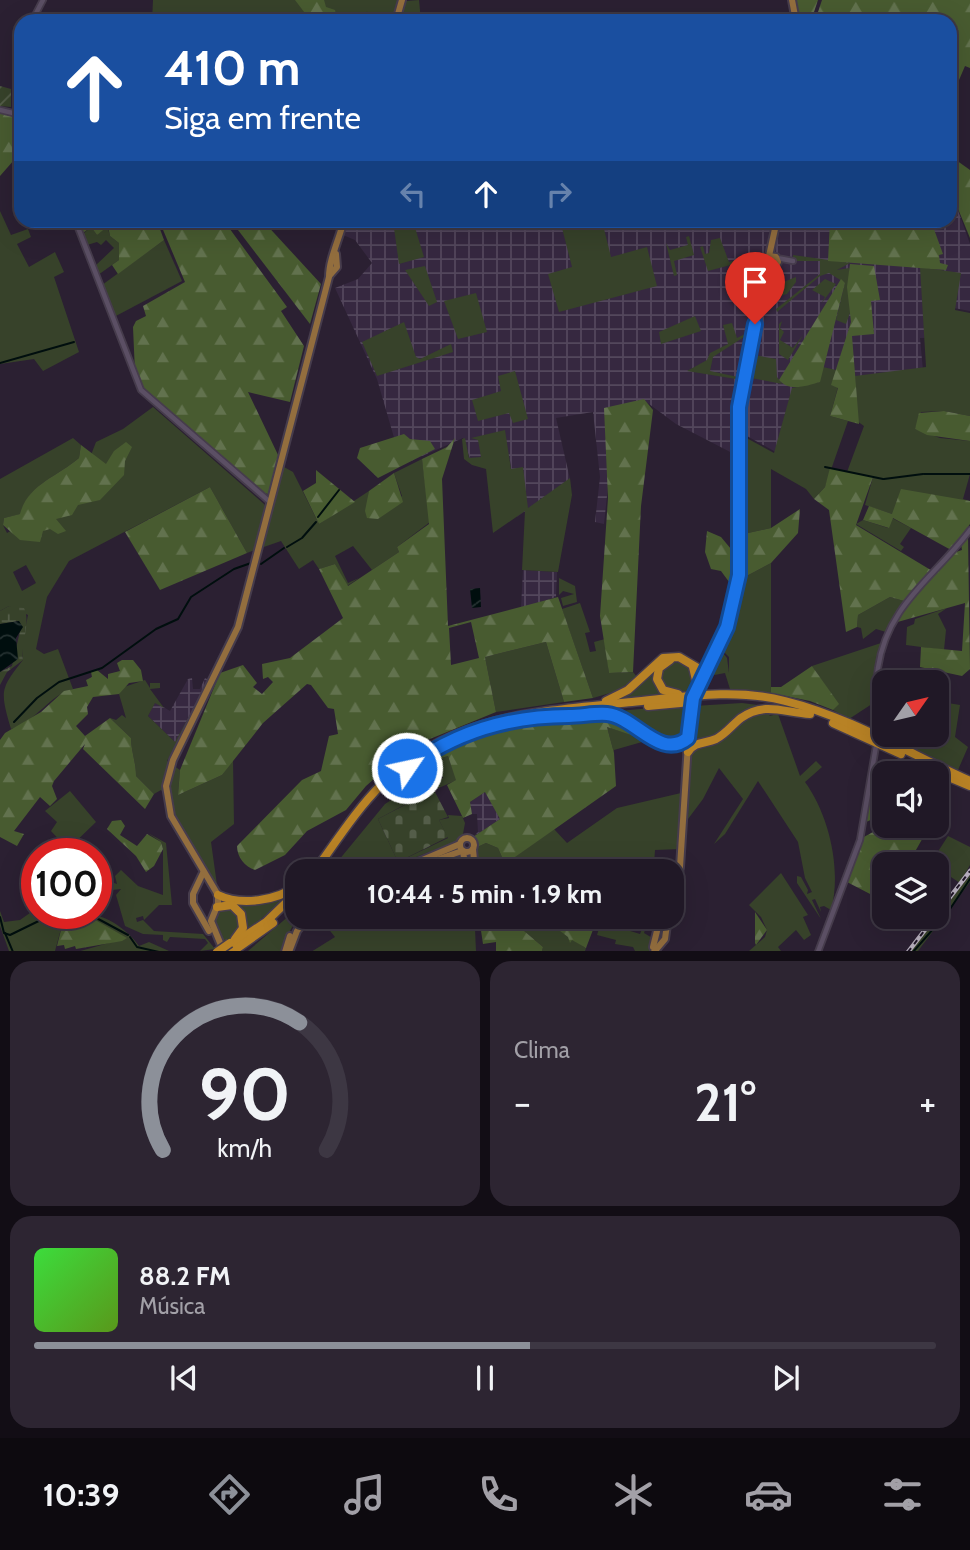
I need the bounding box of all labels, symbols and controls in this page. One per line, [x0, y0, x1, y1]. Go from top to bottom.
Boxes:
text: 410 m [164, 38, 300, 97]
icon: ahead [49, 42, 140, 133]
text: Siga em frente [164, 98, 361, 137]
icon: left [394, 175, 432, 213]
icon: ahead [467, 175, 505, 213]
icon: right [540, 175, 578, 213]
pin [725, 252, 785, 324]
icon: arrive [736, 263, 774, 301]
north arrow [872, 670, 948, 747]
map controls [872, 670, 949, 929]
position arrow [370, 731, 444, 805]
button: sound [872, 761, 949, 838]
speed limit sign: 100 [21, 838, 112, 929]
button: layers [872, 852, 949, 929]
text: 10:44 · 5 min · 1.9 km [367, 878, 602, 910]
text: Clima [514, 1036, 570, 1064]
text: 90 [199, 1050, 291, 1138]
text: 21° [694, 1071, 756, 1134]
text: − [514, 1079, 531, 1126]
text: + [919, 1079, 936, 1126]
text: km/h [218, 1132, 272, 1162]
text: 88.2 FM [139, 1260, 231, 1292]
text: Música [139, 1292, 205, 1320]
icon: previous [165, 1359, 203, 1397]
icon: pause [466, 1359, 504, 1397]
icon: next [767, 1359, 805, 1397]
icon: directions [205, 1470, 254, 1519]
icon: music [340, 1470, 389, 1519]
icon: phone [474, 1470, 523, 1519]
icon: climate [609, 1470, 658, 1519]
icon: car [744, 1470, 793, 1519]
icon: filters [878, 1470, 927, 1519]
text: 10:39 [43, 1475, 120, 1514]

